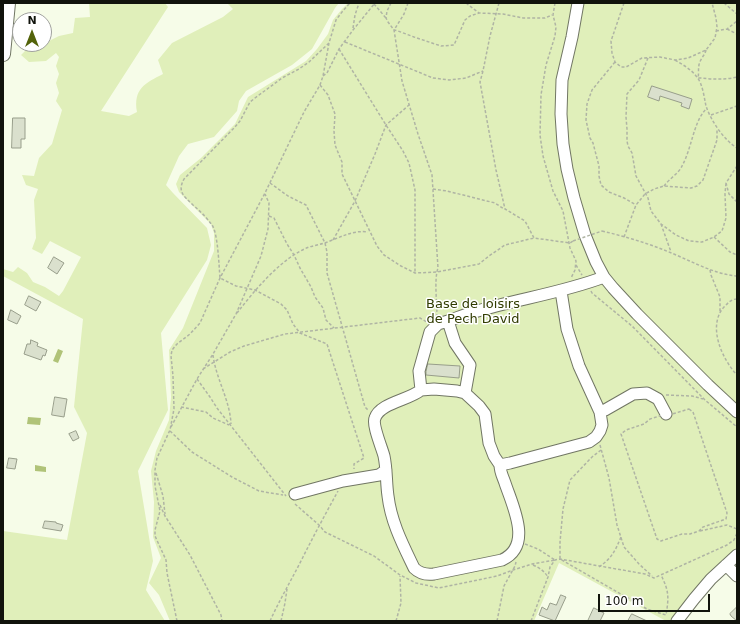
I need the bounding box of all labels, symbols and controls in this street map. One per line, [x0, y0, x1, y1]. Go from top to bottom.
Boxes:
north arrow [12, 12, 52, 52]
text: N [27, 14, 37, 27]
park label: Base de loisirs de Pech David [426, 297, 520, 328]
scale bar [600, 586, 712, 612]
text: 100 m [605, 594, 643, 608]

